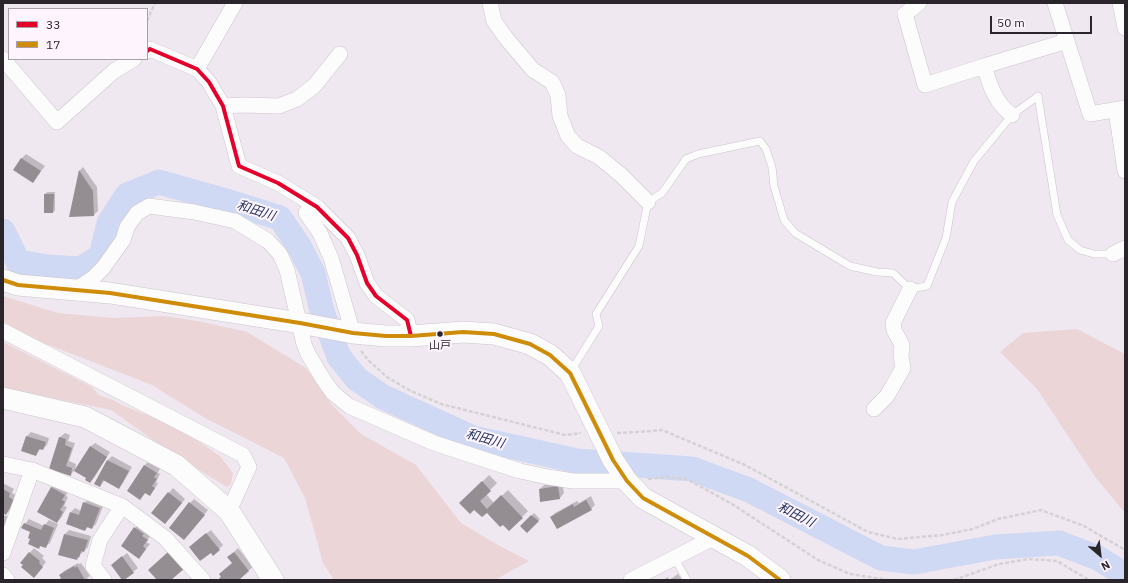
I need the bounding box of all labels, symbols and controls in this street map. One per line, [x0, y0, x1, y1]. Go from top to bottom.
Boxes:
legend [8, 8, 148, 60]
scale bar [992, 8, 1094, 34]
text: 50 m [997, 15, 1025, 30]
text: 33 [46, 17, 60, 32]
text: 17 [46, 37, 60, 52]
water label: 和田川 [235, 198, 277, 224]
marker: 山戸 [435, 329, 445, 339]
place label: 山戸 [429, 339, 451, 353]
water label: 和田川 [464, 426, 506, 452]
water label: 和田川 [775, 499, 817, 531]
north arrow [1080, 535, 1120, 575]
text: N [1099, 558, 1112, 574]

